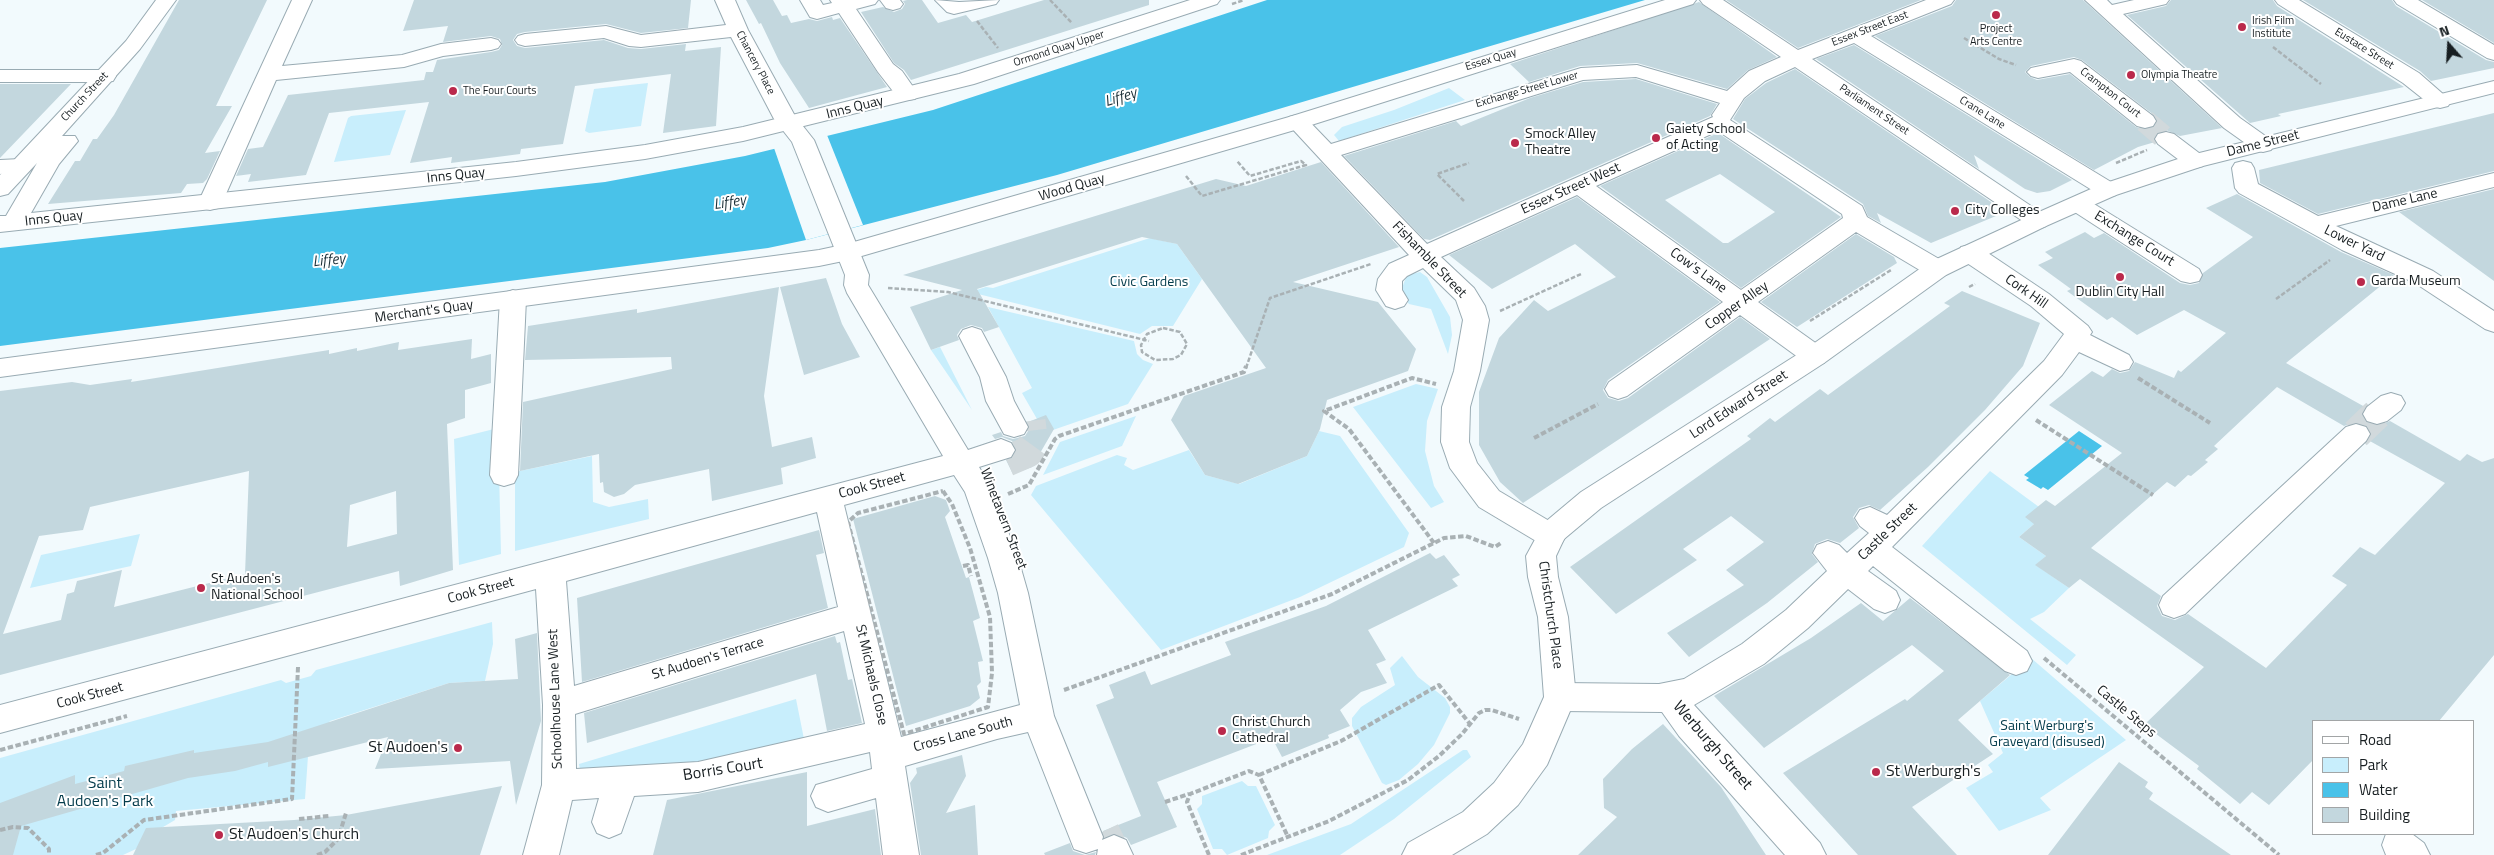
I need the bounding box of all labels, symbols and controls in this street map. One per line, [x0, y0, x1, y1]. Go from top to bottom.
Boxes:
street label: Essex Street East [1830, 8, 1910, 50]
marker: Project Arts Centre [1990, 9, 2002, 21]
place label: Irish Film Institute [2252, 14, 2294, 40]
text: N [2436, 19, 2452, 42]
north arrow [2424, 20, 2474, 70]
marker: Irish Film Institute [2236, 21, 2248, 33]
place label: Project Arts Centre [1970, 22, 2022, 48]
street label: Eustace Street [2332, 26, 2396, 72]
street label: Ormond Quay Upper [1012, 28, 1106, 70]
street label: Chancery Place [733, 29, 777, 97]
street label: Essex Quay [1464, 46, 1518, 74]
street label: Crampton Court [2077, 65, 2143, 121]
place label: Olympia Theatre [2141, 68, 2217, 82]
street label: Church Street [59, 69, 111, 125]
street label: Exchange Street Lower [1474, 69, 1580, 111]
marker: Olympia Theatre [2125, 69, 2137, 81]
street label: Parliament Street [1837, 82, 1911, 138]
place label: The Four Courts [463, 84, 536, 98]
marker: The Four Courts [447, 85, 459, 97]
water label: Liffey [1103, 85, 1139, 111]
street label: Inns Quay [825, 93, 885, 123]
street label: Crane Lane [1957, 94, 2007, 132]
place label: Gaiety School of Acting [1666, 122, 1746, 154]
place label: Smock Alley Theatre [1525, 127, 1596, 160]
street label: Dame Street [2225, 127, 2301, 161]
marker: Gaiety School of Acting [1650, 132, 1662, 144]
marker: Smock Alley Theatre [1509, 137, 1521, 149]
street label: Essex Street West [1519, 160, 1623, 218]
street label: Inns Quay [426, 165, 486, 187]
street label: Wood Quay [1037, 171, 1107, 205]
street label: Dame Lane [2371, 185, 2439, 217]
water label: Liffey [713, 192, 747, 214]
place label: City Colleges [1965, 203, 2040, 219]
marker: City Colleges [1949, 205, 1961, 217]
street label: Inns Quay [24, 208, 84, 230]
street label: Exchange Court [2091, 208, 2177, 270]
street label: Fishamble Street [1388, 218, 1470, 302]
street label: Lower Yard [2321, 222, 2387, 266]
street label: Cow's Lane [1666, 245, 1730, 297]
water label: Liffey [312, 250, 346, 272]
street label: Cork Hill [2001, 271, 2051, 313]
marker: Dublin City Hall [2114, 271, 2126, 283]
place label: Garda Museum [2371, 274, 2461, 290]
park label: Civic Gardens [1110, 275, 1188, 291]
marker: Garda Museum [2355, 276, 2367, 288]
street label: Copper Alley [1702, 278, 1772, 334]
place label: Dublin City Hall [2075, 285, 2165, 301]
street label: Merchant's Quay [374, 297, 474, 327]
street label: Lord Edward Street [1687, 367, 1791, 443]
street label: Winetavern Street [976, 466, 1030, 572]
street label: Cook Street [837, 469, 907, 503]
street label: Castle Street [1855, 500, 1921, 564]
street label: Christchurch Place [1534, 560, 1566, 670]
place label: St Audoen's National School [211, 572, 303, 604]
street label: Cook Street [446, 574, 516, 608]
marker: St Audoen's National School [195, 582, 207, 594]
street label: St Michaels Close [851, 623, 891, 727]
street label: Schoolhouse Lane West [545, 629, 567, 769]
street label: St Audoen's Terrace [650, 634, 766, 684]
street label: Cook Street [55, 679, 125, 713]
street label: Castle Steps [2093, 682, 2159, 742]
street label: Werburgh Street [1668, 698, 1756, 794]
street label: Cross Lane South [912, 714, 1014, 756]
place label: Christ Church Cathedral [1232, 715, 1310, 748]
park label: Saint Werburg's Graveyard (disused) [1989, 719, 2105, 752]
legend [2312, 720, 2474, 835]
marker: Christ Church Cathedral [1216, 725, 1228, 737]
text: Road [2359, 728, 2391, 751]
place label: St Audoen's [368, 738, 448, 758]
marker: St Audoen's [452, 742, 464, 754]
text: Park [2359, 753, 2388, 776]
street label: Borris Court [682, 754, 764, 786]
place label: St Werburgh's [1886, 762, 1981, 782]
marker: St Werburgh's [1870, 766, 1882, 778]
park label: Saint Audoen's Park [57, 774, 153, 812]
text: Water [2359, 778, 2398, 801]
text: Building [2359, 803, 2410, 826]
place label: St Audoen's Church [229, 825, 359, 845]
marker: St Audoen's Church [213, 829, 225, 841]

